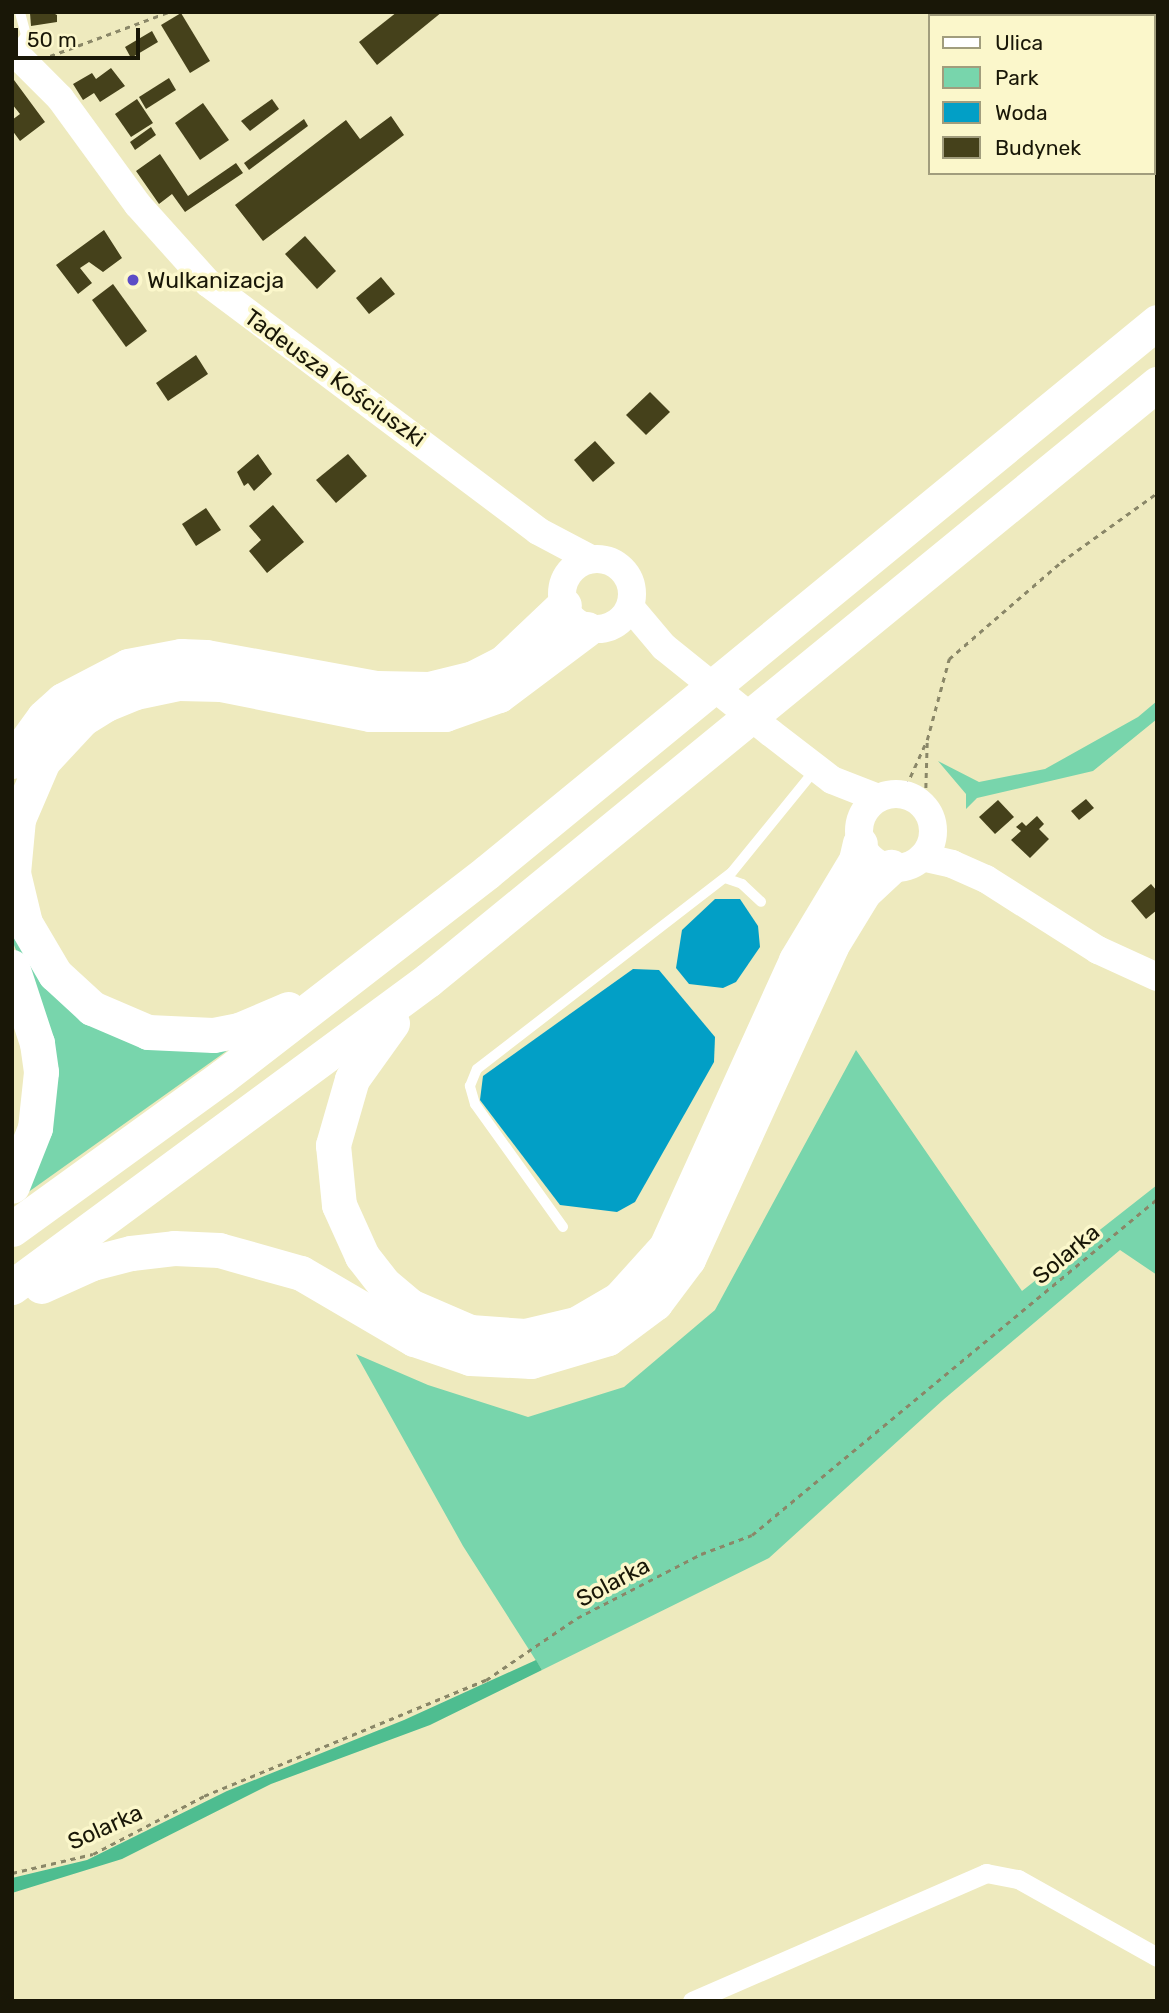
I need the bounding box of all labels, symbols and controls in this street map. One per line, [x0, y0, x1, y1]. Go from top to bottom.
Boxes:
scale bar [18, 14, 144, 58]
legend [928, 14, 1155, 175]
text: 50 m [27, 27, 77, 52]
text: Ulica [995, 30, 1043, 55]
text: Park [995, 65, 1039, 90]
text: Woda [995, 100, 1048, 125]
text: Budynek [995, 135, 1081, 160]
place label: Wulkanizacja [147, 266, 284, 294]
marker: Wulkanizacja [125, 272, 141, 288]
street label: Tadeusza Kościuszki [239, 303, 431, 453]
street label: Solarka [1027, 1218, 1105, 1290]
street label: Solarka [572, 1551, 654, 1613]
street label: Solarka [63, 1798, 147, 1856]

